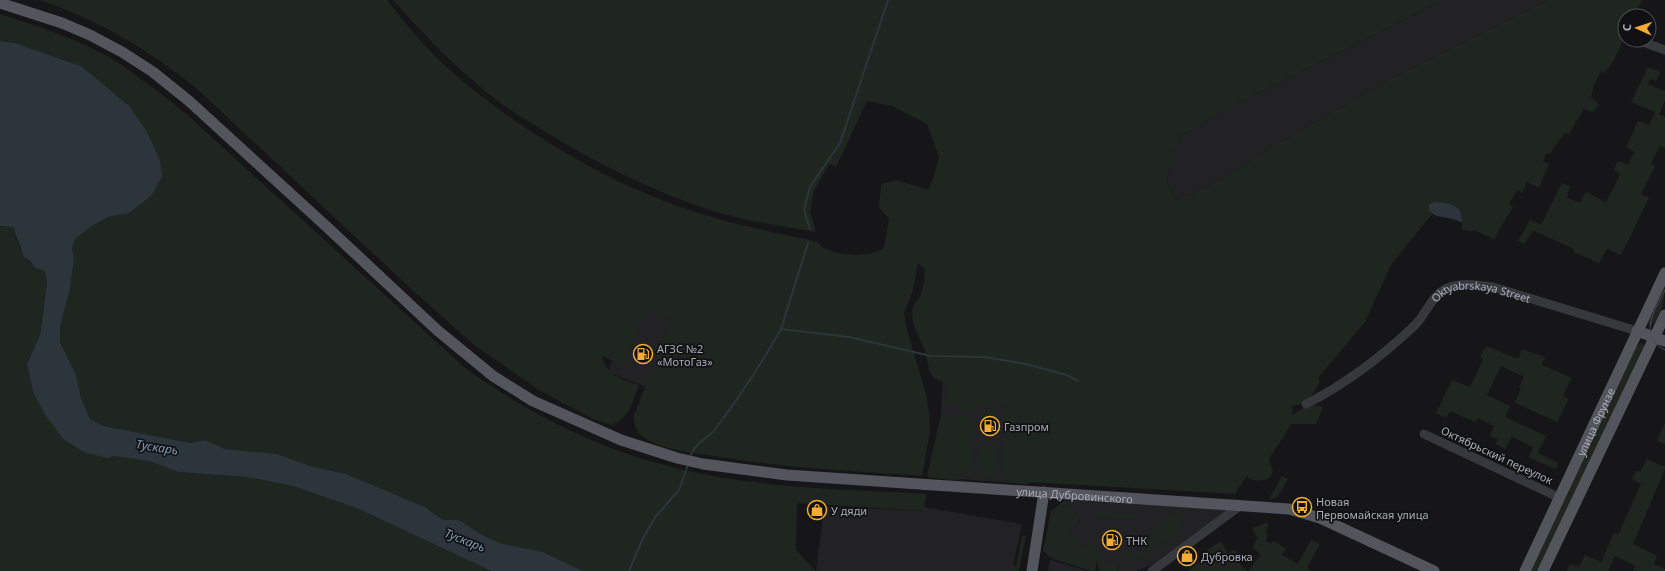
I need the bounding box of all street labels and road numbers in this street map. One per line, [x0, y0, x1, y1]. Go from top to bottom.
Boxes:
street label: Oktyabrskaya Street [1427, 277, 1533, 306]
street label: улица Фрунзе [1573, 385, 1618, 458]
street label: Октябрьский переулок [1439, 422, 1555, 488]
street label: улица Дубровинского [1016, 483, 1133, 506]

